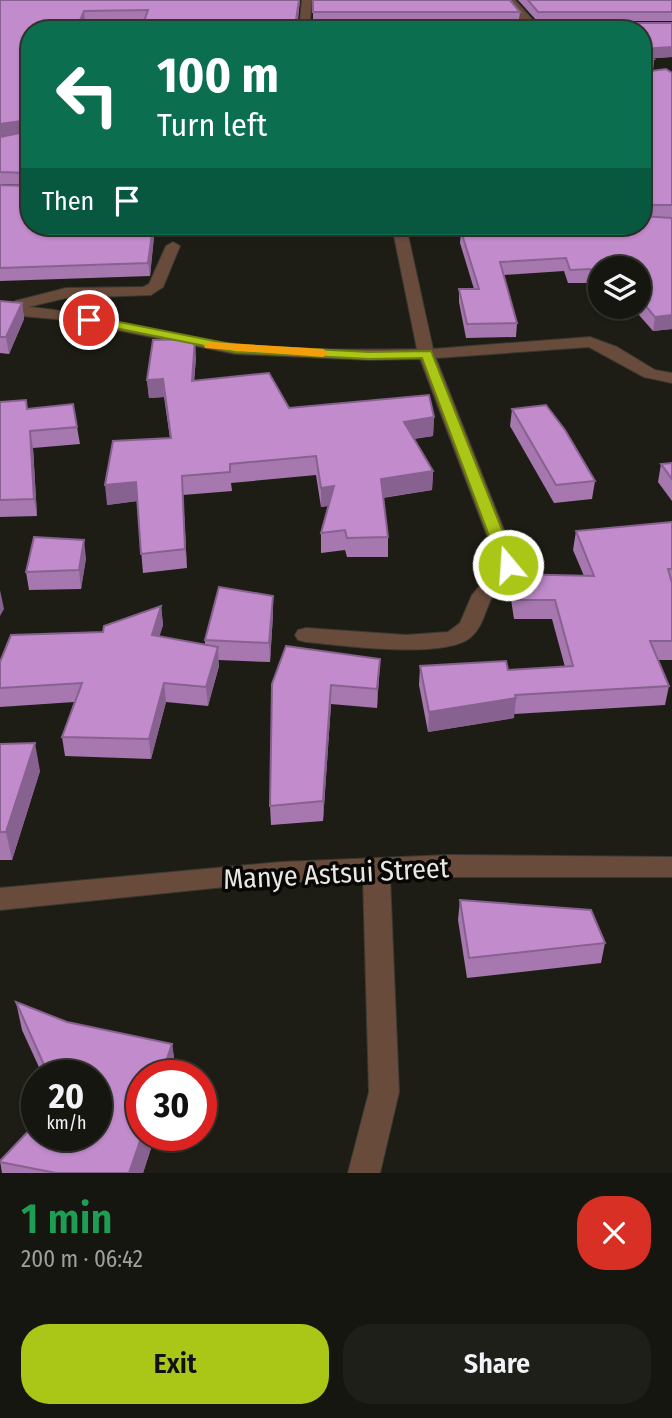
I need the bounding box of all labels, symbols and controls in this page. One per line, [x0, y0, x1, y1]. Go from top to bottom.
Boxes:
text: 100 m [157, 46, 279, 105]
icon: left [42, 49, 133, 140]
text: Turn left [157, 106, 267, 144]
icon: arrive [108, 182, 146, 220]
text: Then [42, 186, 94, 217]
map controls [588, 256, 651, 319]
button: layers [588, 256, 651, 319]
pin [59, 290, 119, 350]
icon: arrive [70, 301, 108, 339]
position arrow [471, 528, 545, 602]
street label: Manye Astsui Street [222, 851, 451, 896]
speed limit sign: 30 [126, 1060, 217, 1151]
text: 20 [49, 1075, 84, 1117]
text: km/h [46, 1112, 87, 1134]
text: 1 min [21, 1194, 112, 1244]
button: close [577, 1196, 651, 1270]
text: 200 m · 06:42 [21, 1245, 143, 1273]
button: Exit [21, 1324, 329, 1404]
button: Share [343, 1324, 651, 1404]

